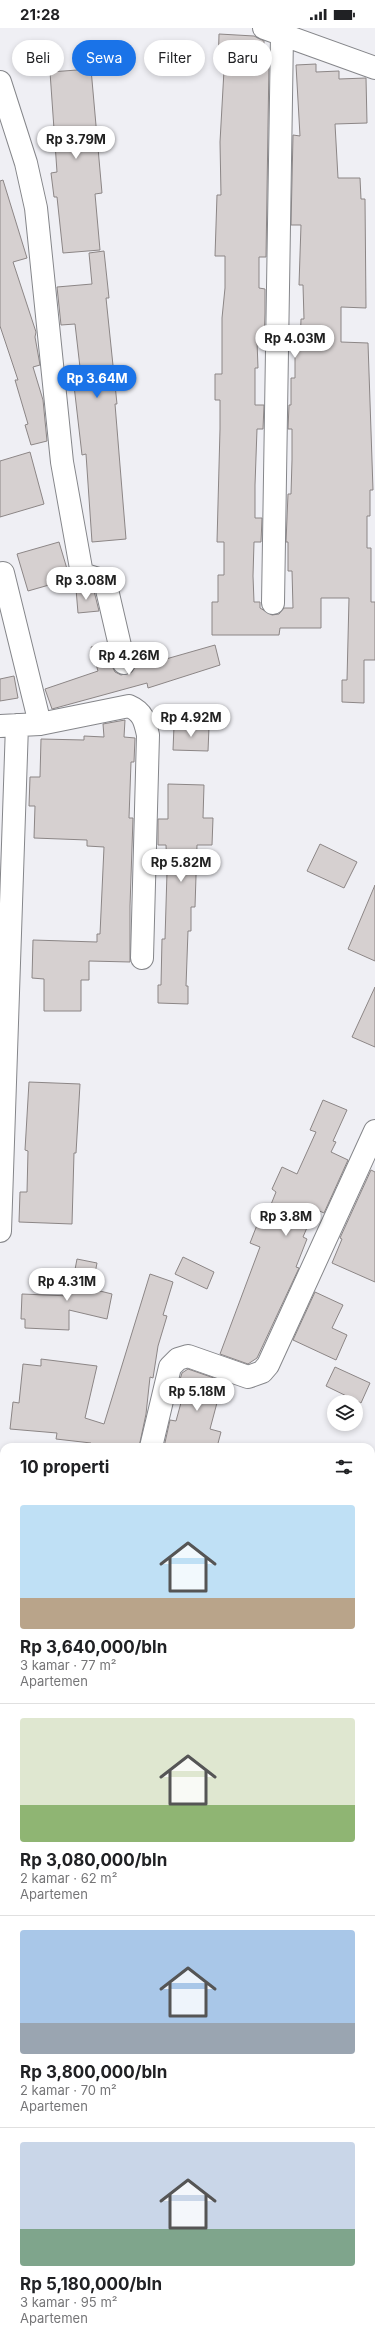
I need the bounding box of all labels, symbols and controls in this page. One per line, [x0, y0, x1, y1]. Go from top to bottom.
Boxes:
text: 21:28 [20, 5, 60, 24]
chip: Beli [12, 40, 64, 76]
chip: Sewa [72, 40, 136, 76]
chip: Filter [144, 40, 205, 76]
chip: Baru [213, 40, 272, 76]
pin: Rp 3.79M [35, 126, 117, 160]
text: Rp 3.79M [46, 131, 106, 147]
pin: Rp 4.03M [254, 325, 336, 359]
text: Rp 4.03M [264, 330, 326, 346]
pin: Rp 3.64M [56, 365, 138, 399]
text: Rp 3.64M [66, 370, 128, 386]
pin: Rp 3.08M [45, 567, 127, 601]
text: Rp 3.08M [55, 572, 117, 588]
pin: Rp 4.26M [88, 642, 170, 676]
text: Rp 4.26M [98, 647, 160, 663]
pin: Rp 4.92M [150, 704, 232, 738]
text: Rp 4.92M [160, 709, 222, 725]
pin: Rp 5.82M [140, 849, 222, 883]
text: Rp 5.82M [151, 854, 211, 870]
pin: Rp 3.8M [249, 1203, 323, 1237]
text: Rp 3.8M [260, 1208, 312, 1224]
pin: Rp 4.31M [26, 1268, 108, 1302]
text: Rp 4.31M [38, 1273, 96, 1289]
pin: Rp 5.18M [156, 1378, 238, 1412]
text: Rp 5.18M [168, 1383, 226, 1399]
map controls [327, 1395, 363, 1431]
button: layers [327, 1395, 363, 1431]
icon: filters [333, 1456, 355, 1478]
text: 10 properti [20, 1457, 109, 1477]
icon: home [152, 1531, 224, 1603]
text: Rp 3,640,000/bln [20, 1637, 167, 1657]
text: 3 kamar · 77 m² [20, 1657, 117, 1673]
text: Apartemen [20, 1673, 88, 1689]
icon: home [152, 1744, 224, 1816]
text: Rp 3,080,000/bln [20, 1850, 167, 1870]
text: 2 kamar · 62 m² [20, 1870, 117, 1886]
text: Apartemen [20, 1886, 88, 1902]
icon: home [152, 1956, 224, 2028]
text: Rp 3,800,000/bln [20, 2062, 167, 2082]
text: 2 kamar · 70 m² [20, 2082, 117, 2098]
text: Apartemen [20, 2098, 88, 2114]
icon: home [152, 2168, 224, 2240]
text: Rp 5,180,000/bln [20, 2274, 162, 2294]
text: 3 kamar · 95 m² [20, 2294, 118, 2310]
text: Apartemen [20, 2310, 88, 2326]

